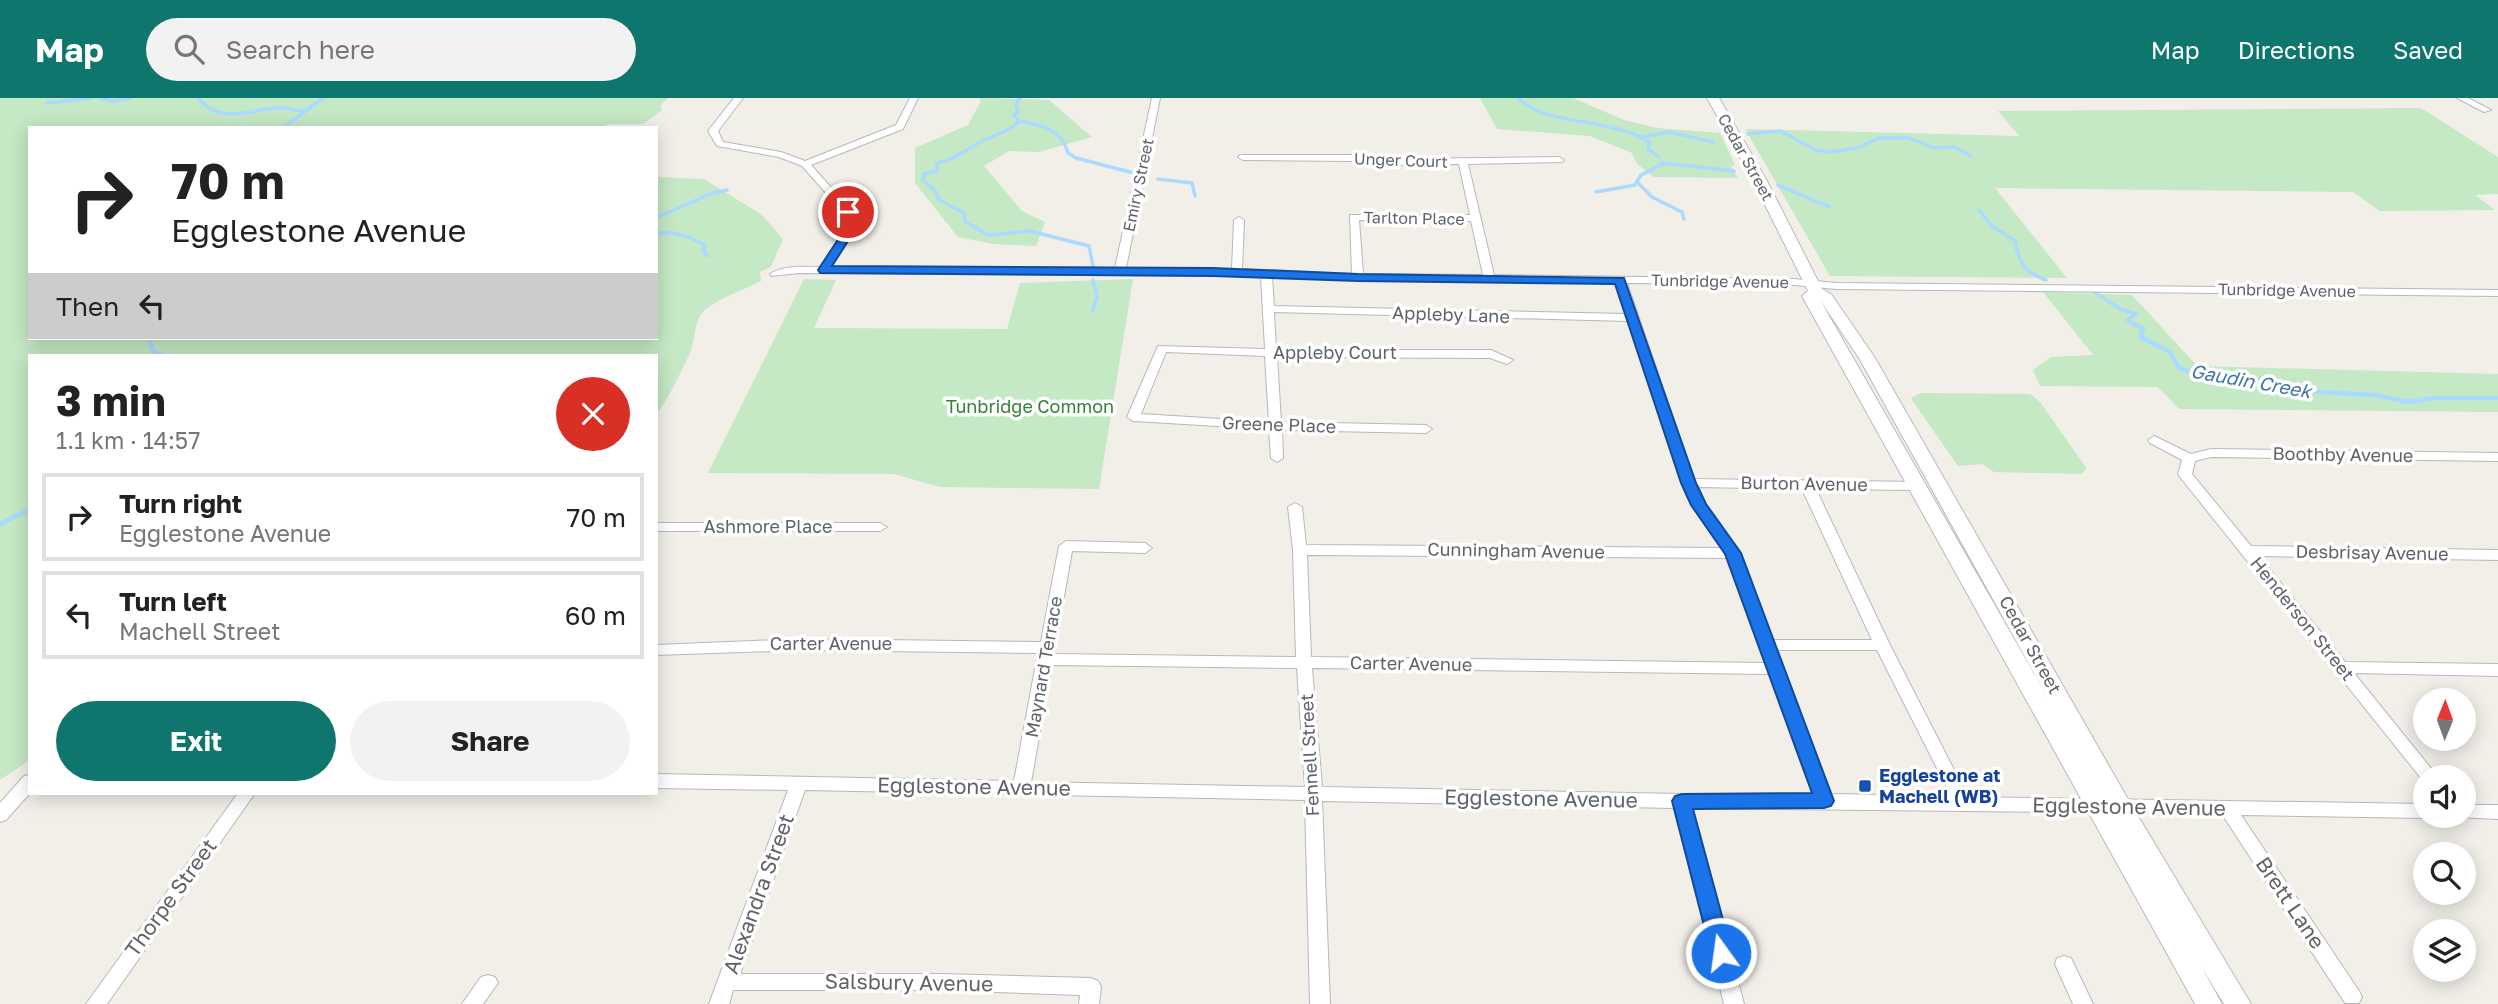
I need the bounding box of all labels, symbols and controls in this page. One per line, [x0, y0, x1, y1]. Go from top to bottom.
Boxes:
search box [146, 18, 636, 81]
text: Map [35, 30, 104, 69]
icon: search [170, 30, 208, 68]
text: Search here [226, 34, 375, 65]
text: Map [2151, 35, 2200, 64]
text: Directions [2238, 35, 2355, 64]
text: Saved [2393, 35, 2463, 64]
street label: Cedar Street [1714, 110, 1778, 204]
street label: Emiry Street [1118, 136, 1158, 234]
street label: Unger Court [1354, 148, 1448, 172]
text: 70 m [171, 151, 285, 210]
icon: right [56, 154, 147, 245]
pin [818, 182, 878, 242]
icon: arrive [829, 193, 867, 231]
street label: Tarlton Place [1363, 207, 1465, 229]
text: Egglestone Avenue [171, 211, 466, 249]
street label: Tunbridge Avenue [1651, 270, 1789, 292]
street label: Tunbridge Avenue [2218, 279, 2356, 301]
icon: left [133, 287, 171, 325]
text: Then [56, 291, 119, 322]
street label: Appleby Lane [1392, 301, 1510, 327]
street label: Appleby Court [1273, 341, 1397, 363]
water label: Gaudin Creek [2189, 359, 2315, 403]
text: 3 min [56, 375, 166, 425]
button: close [556, 377, 630, 451]
park label: Tunbridge Common [946, 395, 1114, 417]
street label: Greene Place [1221, 411, 1337, 437]
text: 1.1 km · 14:57 [56, 426, 200, 454]
street label: Boothby Avenue [2272, 442, 2414, 466]
street label: Burton Avenue [1740, 471, 1868, 495]
text: Turn right [119, 488, 242, 519]
icon: right [60, 498, 98, 536]
text: 70 m [567, 502, 626, 533]
street label: Ashmore Place [703, 515, 833, 537]
text: Egglestone Avenue [119, 519, 331, 547]
street label: Cunningham Avenue [1427, 537, 1605, 563]
street label: Desbrisay Avenue [2295, 540, 2449, 564]
street label: Henderson Street [2246, 552, 2359, 685]
text: Turn left [119, 586, 227, 617]
street label: Cedar Street [1995, 592, 2067, 697]
street label: Maynard Terrace [1020, 594, 1066, 739]
icon: left [60, 596, 98, 634]
text: 60 m [565, 600, 626, 631]
text: Machell Street [119, 617, 280, 645]
street label: Carter Avenue [770, 632, 892, 654]
street label: Carter Avenue [1350, 651, 1472, 675]
north arrow [2413, 688, 2476, 751]
map controls [2413, 688, 2476, 982]
street label: Fennell Street [1295, 693, 1323, 817]
button: Exit [56, 701, 336, 781]
button: Share [350, 701, 630, 781]
place label: Egglestone at Machell (WB) [1879, 764, 2000, 807]
button: sound [2413, 765, 2476, 828]
street label: Egglestone Avenue [877, 771, 1071, 801]
marker: Egglestone at Machell (WB) [1857, 778, 1873, 794]
street label: Egglestone Avenue [1444, 783, 1638, 813]
street label: Egglestone Avenue [2032, 791, 2226, 821]
street label: Alexandra Street [717, 810, 799, 977]
street label: Thorpe Street [119, 833, 222, 961]
button: search [2413, 842, 2476, 905]
street label: Brett Lane [2251, 852, 2331, 953]
position arrow [1684, 916, 1758, 990]
button: layers [2413, 919, 2476, 982]
street label: Salsbury Avenue [824, 968, 994, 996]

